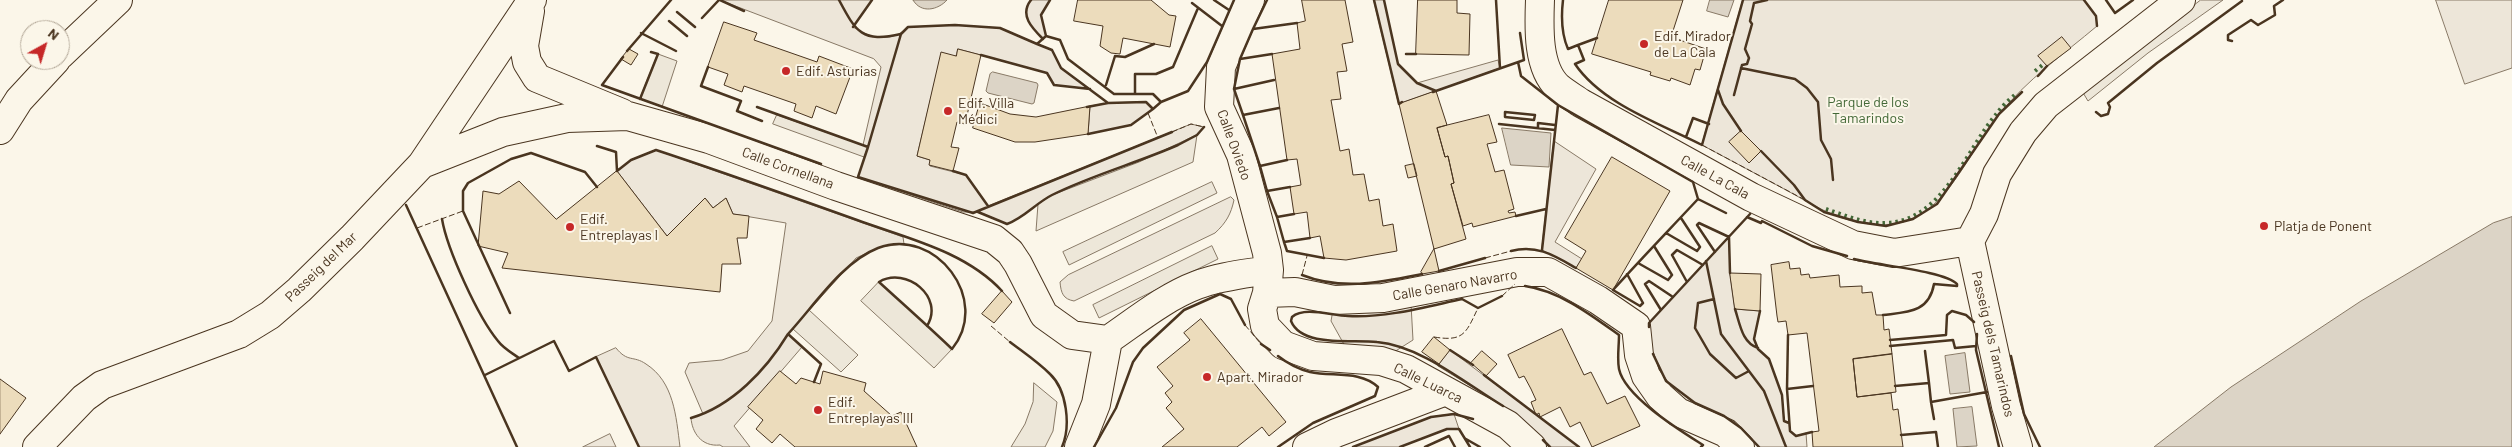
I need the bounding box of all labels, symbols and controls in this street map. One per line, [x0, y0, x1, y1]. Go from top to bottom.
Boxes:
north arrow [20, 20, 70, 70]
text: N [45, 24, 63, 43]
place label: Edif. Mirador de La Cala [1654, 28, 1731, 60]
marker: Edif. Mirador de La Cala [1638, 38, 1650, 50]
place label: Edif. Asturias [796, 63, 877, 79]
marker: Edif. Asturias [780, 65, 792, 77]
park label: Parque de los Tamarindos [1827, 94, 1909, 126]
place label: Edif. Villa Médici [958, 95, 1014, 128]
marker: Edif. Villa Médici [942, 105, 954, 117]
street label: Calle Oviedo [1213, 107, 1255, 183]
street label: Calle Cornellana [740, 144, 836, 192]
street label: Calle La Cala [1678, 151, 1752, 203]
place label: Edif. Entreplayas I [580, 211, 658, 243]
place label: Platja de Ponent [2274, 218, 2372, 234]
marker: Platja de Ponent [2258, 220, 2270, 232]
marker: Edif. Entreplayas I [564, 221, 576, 233]
street label: Passeig del Mar [282, 229, 360, 305]
street label: Calle Genaro Navarro [1391, 266, 1519, 304]
street label: Passeig dels Tamarindos [1968, 269, 2018, 419]
street label: Calle Luarca [1391, 359, 1465, 407]
place label: Apart. Mirador [1217, 369, 1304, 385]
marker: Apart. Mirador [1201, 371, 1213, 383]
place label: Edif. Entreplayas III [828, 394, 913, 427]
marker: Edif. Entreplayas III [812, 404, 824, 416]

